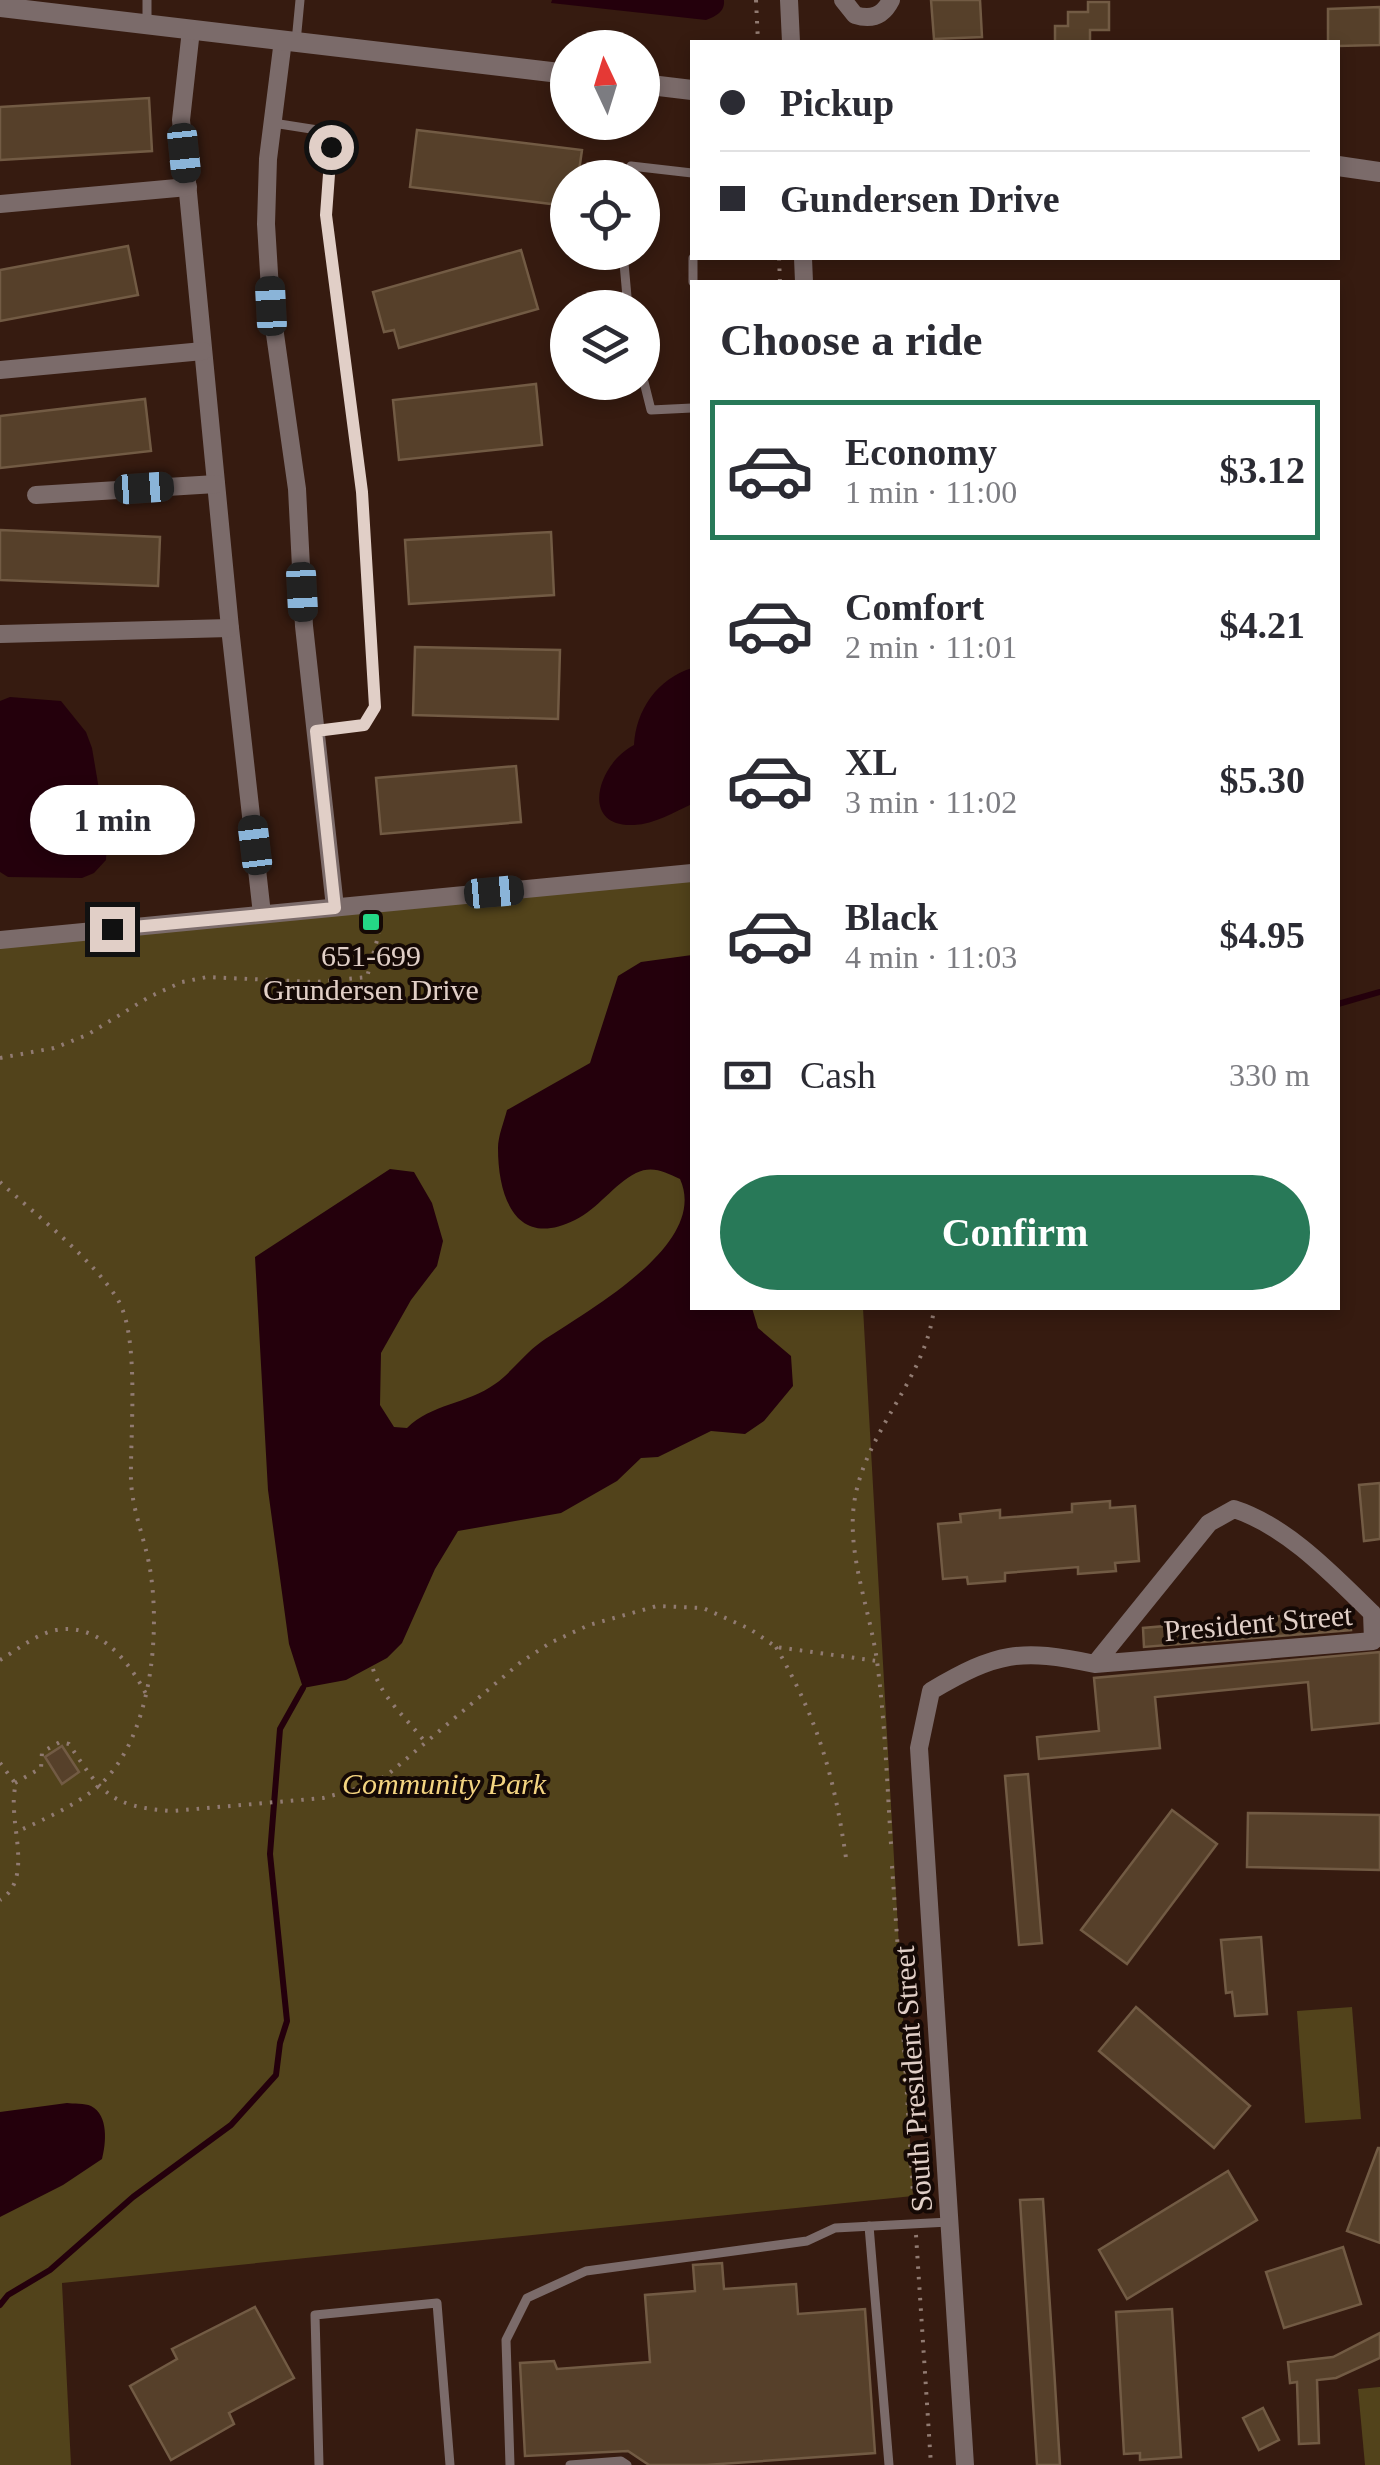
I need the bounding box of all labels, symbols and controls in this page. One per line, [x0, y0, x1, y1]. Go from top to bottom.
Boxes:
north arrow [550, 30, 660, 140]
map controls [550, 30, 660, 400]
text: Pickup [780, 82, 894, 124]
car [166, 122, 202, 184]
route start [309, 125, 354, 170]
button: locate [550, 160, 660, 270]
text: Gundersen Drive [780, 178, 1060, 220]
car [254, 275, 288, 337]
button: layers [550, 290, 660, 400]
text: Choose a ride [720, 315, 983, 365]
icon: car [725, 425, 815, 515]
text: Economy [845, 431, 997, 473]
text: $3.12 [1220, 449, 1305, 491]
car [113, 471, 175, 505]
text: 1 min · 11:00 [845, 474, 1017, 510]
car [285, 561, 319, 623]
icon: car [725, 580, 815, 670]
text: Comfort [845, 586, 984, 628]
text: $4.21 [1220, 604, 1305, 646]
text: 2 min · 11:01 [845, 629, 1017, 665]
icon: car [725, 735, 815, 825]
text: XL [845, 741, 898, 783]
text: $5.30 [1220, 759, 1305, 801]
callout: 1 min [29, 784, 194, 854]
text: 3 min · 11:02 [845, 784, 1017, 820]
text: 1 min [74, 802, 151, 838]
car [236, 813, 274, 877]
car [463, 874, 525, 910]
icon: car [725, 890, 815, 980]
text: Black [845, 896, 938, 938]
route end [90, 907, 135, 952]
marker: 651-699 Grundersen Drive [360, 911, 382, 933]
text: $4.95 [1220, 914, 1305, 956]
place label: 651-699 Grundersen Drive [263, 939, 479, 1006]
text: 4 min · 11:03 [845, 939, 1017, 975]
icon: cash [720, 1048, 775, 1103]
text: Cash [800, 1054, 876, 1096]
text: 330 m [1229, 1057, 1310, 1093]
button: Confirm [720, 1175, 1310, 1290]
street label: President Street [1162, 1598, 1354, 1647]
park label: Community Park [342, 1767, 547, 1800]
street label: South President Street [887, 1944, 938, 2213]

